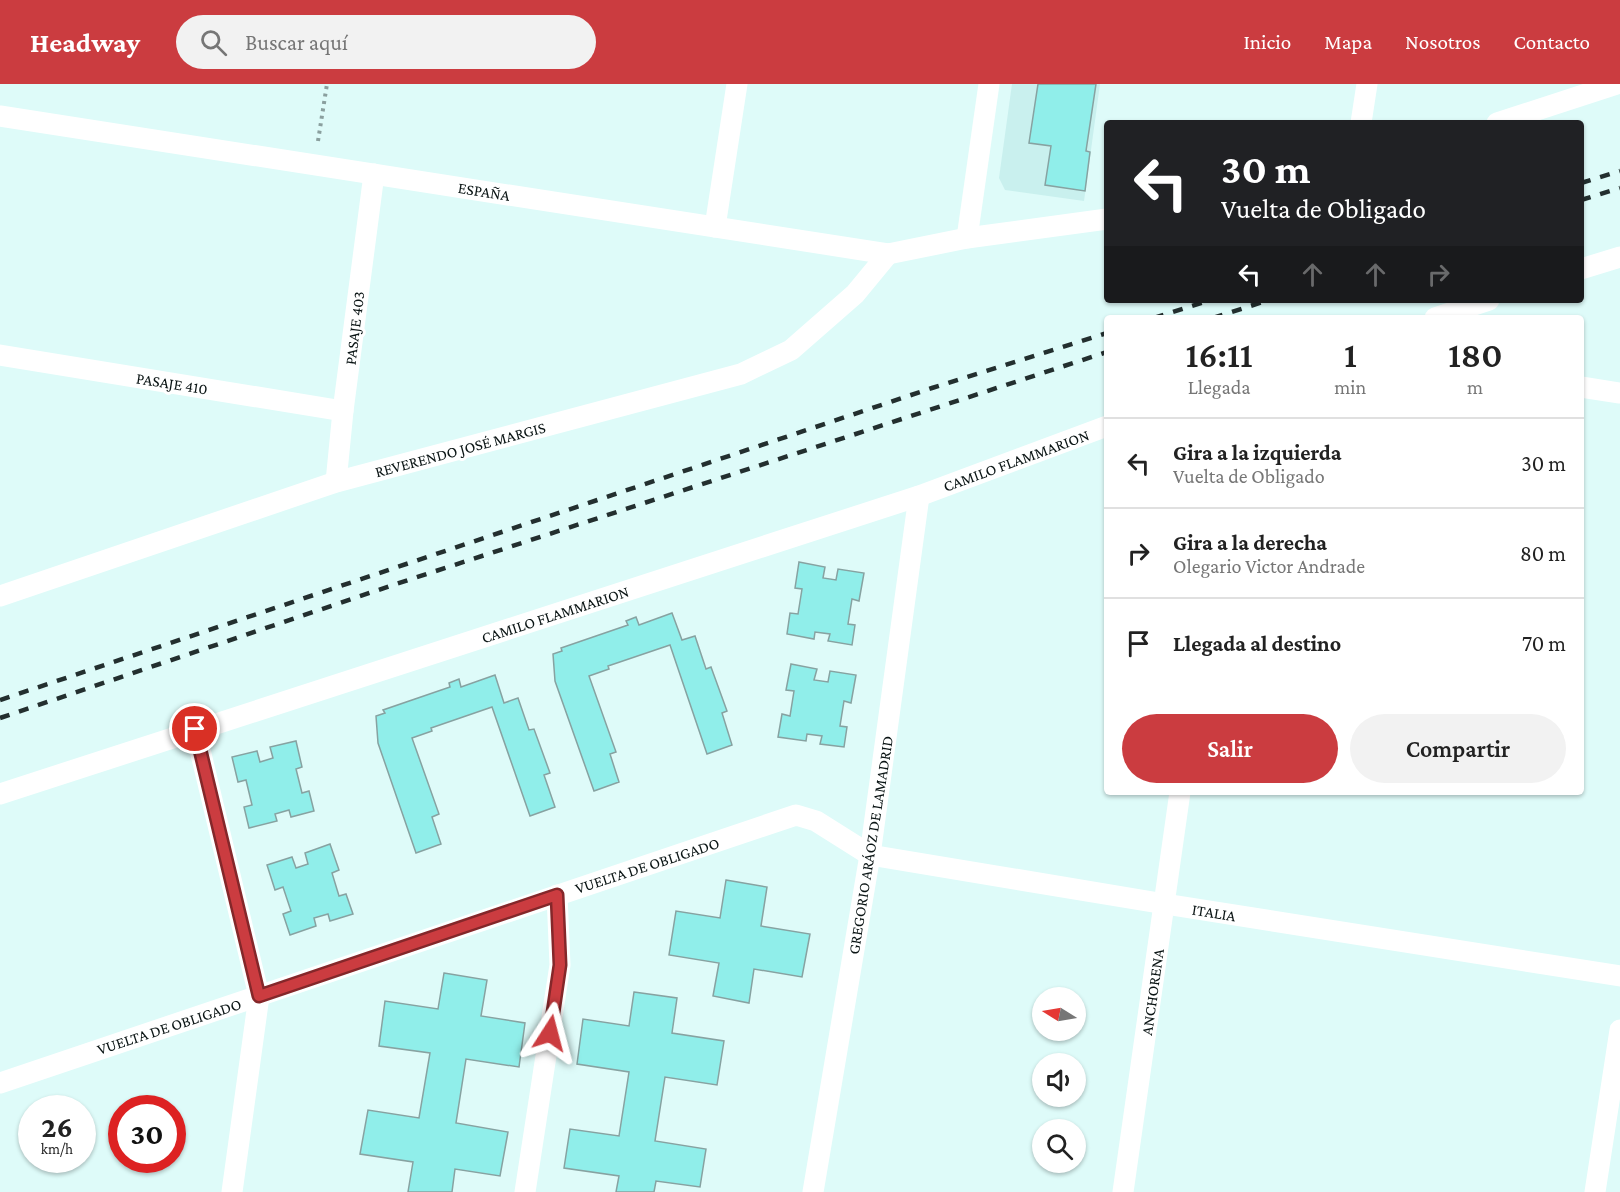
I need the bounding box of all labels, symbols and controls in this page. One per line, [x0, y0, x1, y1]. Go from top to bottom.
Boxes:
search box [176, 15, 596, 69]
icon: search [197, 26, 230, 59]
text: Headway [30, 27, 140, 58]
text: Buscar aquí [245, 30, 348, 55]
text: Inicio [1243, 30, 1291, 54]
text: Mapa [1324, 30, 1372, 54]
text: Nosotros [1405, 30, 1481, 54]
text: Contacto [1514, 30, 1590, 54]
icon: left [1122, 144, 1200, 222]
text: 30 m [1221, 145, 1311, 192]
street label: ESPAÑA [457, 179, 512, 204]
text: Vuelta de Obligado [1221, 194, 1426, 224]
icon: left [1233, 258, 1266, 291]
icon: ahead [1296, 258, 1329, 291]
icon: ahead [1359, 258, 1392, 291]
icon: right [1422, 258, 1455, 291]
street label: PASAJE 403 [342, 290, 368, 366]
text: 16:11 [1186, 335, 1253, 375]
text: 1 [1344, 335, 1357, 375]
text: 180 [1448, 335, 1502, 375]
street label: PASAJE 410 [135, 369, 209, 399]
text: Llegada [1188, 376, 1250, 398]
text: min [1334, 376, 1366, 398]
text: m [1467, 376, 1483, 398]
street label: REVERENDO JOSÉ MARGIS [373, 419, 548, 481]
street label: CAMILO FLAMMARION [941, 426, 1091, 495]
text: Gira a la izquierda [1173, 440, 1342, 465]
icon: left [1122, 447, 1155, 480]
text: 30 m [1521, 451, 1566, 476]
text: Vuelta de Obligado [1173, 465, 1325, 487]
text: Gira a la derecha [1173, 530, 1327, 555]
icon: right [1122, 537, 1155, 570]
text: 80 m [1520, 541, 1566, 566]
text: Olegario Victor Andrade [1173, 555, 1365, 577]
street label: CAMILO FLAMMARION [479, 583, 631, 646]
icon: arrive [1122, 627, 1155, 660]
text: Llegada al destino [1173, 631, 1341, 656]
text: 70 m [1522, 631, 1566, 656]
pin [169, 703, 220, 754]
icon: arrive [178, 712, 211, 745]
button: Salir [1122, 714, 1338, 783]
button: Compartir [1350, 714, 1566, 783]
street label: GREGORIO ARÁOZ DE LAMADRID [845, 735, 896, 956]
street label: VUELTA DE OBLIGADO [573, 834, 721, 897]
street label: ITALIA [1191, 901, 1238, 924]
street label: ANCHORENA [1138, 947, 1167, 1037]
north arrow [1032, 987, 1086, 1041]
map controls [1032, 987, 1086, 1173]
street label: VUELTA DE OBLIGADO [95, 995, 243, 1058]
position arrow [518, 1001, 582, 1065]
button: sound [1032, 1053, 1086, 1107]
speed limit sign: 30 [108, 1095, 186, 1173]
text: 26 [41, 1110, 73, 1143]
button: search [1032, 1119, 1086, 1173]
text: km/h [41, 1141, 73, 1157]

